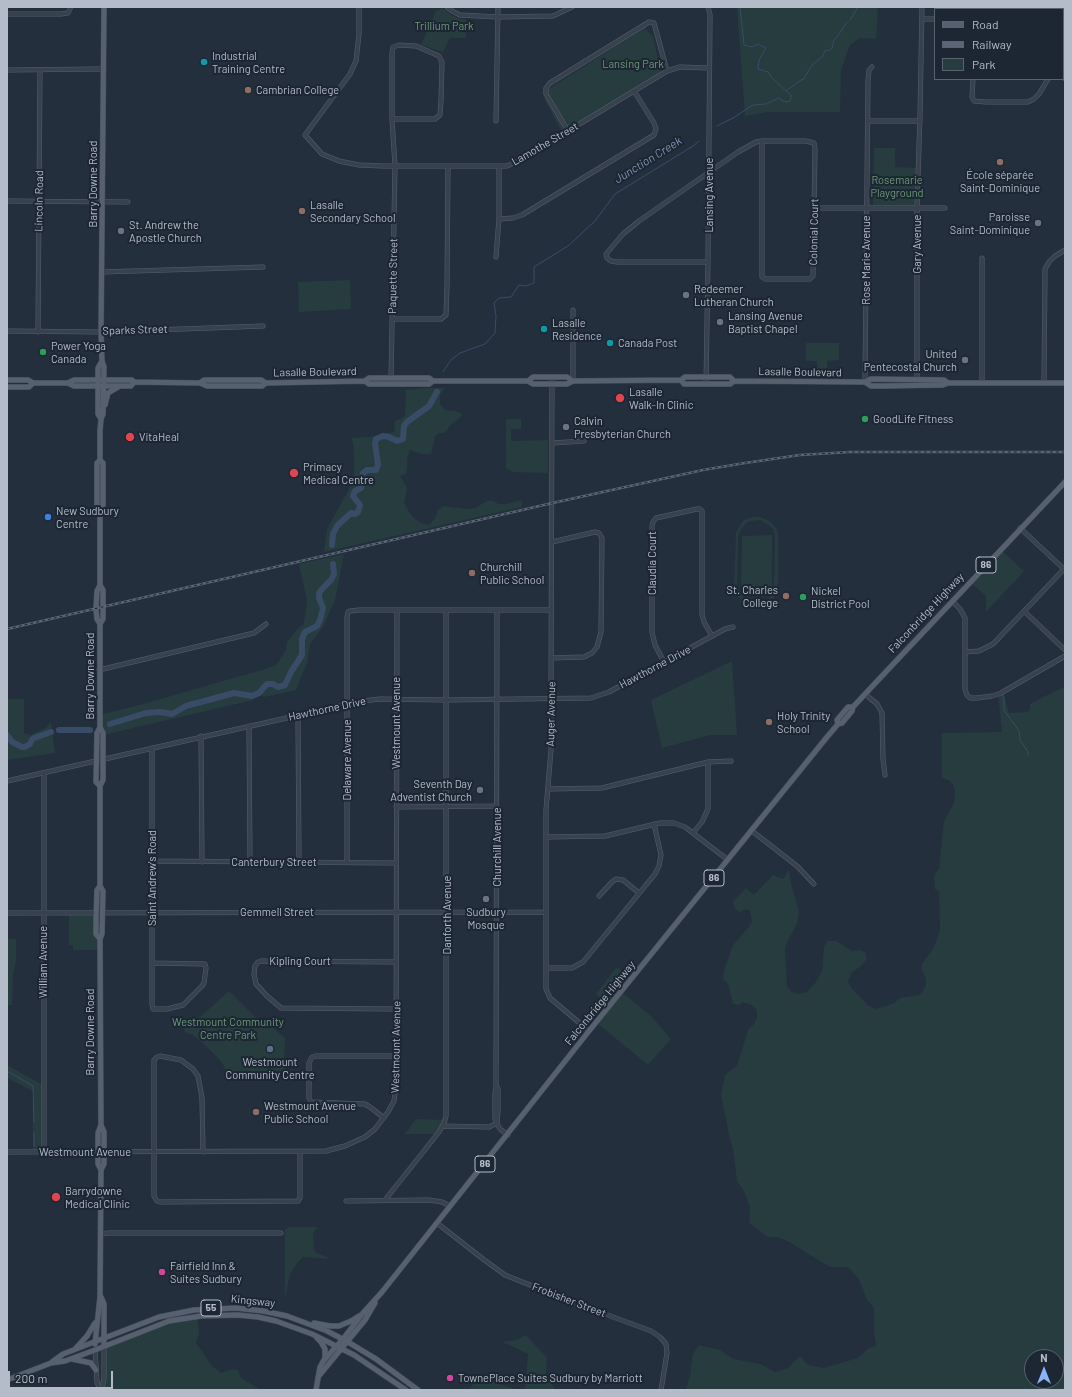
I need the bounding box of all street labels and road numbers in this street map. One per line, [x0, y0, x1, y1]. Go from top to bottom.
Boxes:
street label: Lamothe Street [509, 120, 581, 168]
street label: Barry Downe Road [86, 141, 100, 227]
street label: Lansing Avenue [702, 158, 716, 232]
street label: Lincoln Road [32, 170, 46, 232]
street label: Colonial Court [807, 198, 821, 266]
street label: Rose Marie Avenue [859, 215, 873, 305]
street label: Gary Avenue [910, 215, 924, 273]
street label: Paquette Street [386, 238, 400, 314]
street label: Sparks Street [102, 322, 168, 338]
street label: Lasalle Boulevard [273, 365, 357, 379]
street label: Lasalle Boulevard [758, 365, 842, 379]
street label: Claudia Court [645, 531, 659, 595]
road number: 86 [976, 557, 996, 573]
street label: Falconbridge Highway [886, 570, 966, 656]
street label: Barry Downe Road [83, 633, 97, 719]
street label: Hawthorne Drive [617, 643, 693, 691]
street label: Westmount Avenue [389, 677, 403, 769]
street label: Auger Avenue [544, 681, 558, 747]
street label: Hawthorne Drive [287, 694, 367, 724]
street label: Delaware Avenue [340, 719, 354, 801]
street label: Churchill Avenue [490, 807, 504, 887]
street label: Saint Andrew's Road [145, 830, 159, 926]
street label: Canterbury Street [231, 855, 317, 869]
road number: 86 [704, 870, 724, 886]
street label: Danforth Avenue [440, 876, 454, 954]
street label: Gemmell Street [240, 905, 314, 919]
street label: William Avenue [36, 926, 50, 998]
street label: Kipling Court [269, 954, 331, 968]
street label: Falconbridge Highway [562, 958, 638, 1048]
street label: Barry Downe Road [83, 989, 97, 1075]
street label: Westmount Avenue [389, 1001, 403, 1093]
street label: Westmount Avenue [39, 1145, 131, 1159]
road number: 86 [475, 1156, 495, 1172]
street label: Frobisher Street [530, 1280, 608, 1320]
street label: Kingsway [230, 1292, 276, 1310]
road number: 55 [201, 1300, 221, 1316]

